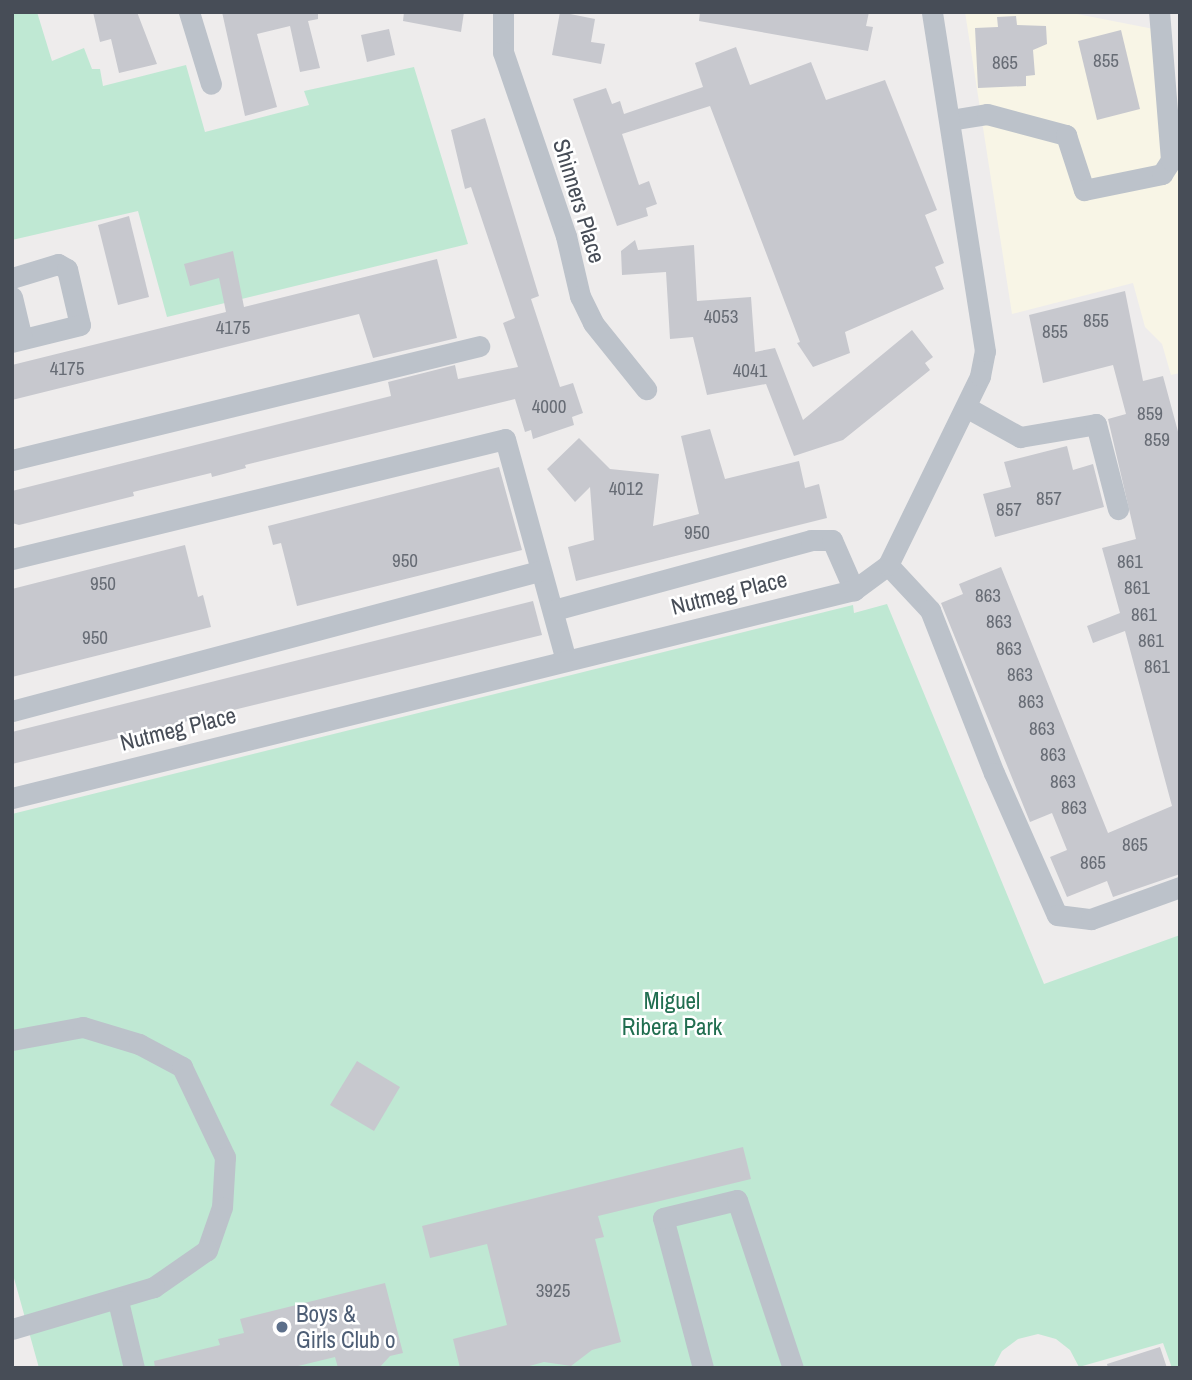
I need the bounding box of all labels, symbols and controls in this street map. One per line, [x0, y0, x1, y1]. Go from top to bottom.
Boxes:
house number: 855 [1093, 50, 1119, 72]
house number: 865 [992, 52, 1018, 74]
street label: Shinners Place [547, 136, 611, 266]
house number: 4053 [704, 306, 738, 328]
house number: 855 [1083, 310, 1109, 332]
house number: 4175 [216, 317, 250, 339]
house number: 855 [1042, 321, 1068, 343]
house number: 4175 [50, 358, 84, 380]
house number: 4041 [733, 360, 767, 382]
house number: 4000 [532, 396, 566, 418]
house number: 859 [1137, 403, 1163, 425]
house number: 859 [1144, 429, 1170, 451]
house number: 4012 [609, 478, 643, 500]
house number: 857 [1036, 488, 1062, 510]
house number: 857 [996, 499, 1022, 521]
house number: 950 [684, 522, 710, 544]
house number: 950 [392, 550, 418, 572]
house number: 861 [1117, 551, 1143, 573]
street label: Nutmeg Place [668, 565, 790, 621]
house number: 950 [90, 573, 116, 595]
house number: 861 [1124, 577, 1150, 599]
house number: 863 [975, 585, 1001, 607]
house number: 861 [1131, 604, 1157, 626]
house number: 863 [986, 611, 1012, 633]
house number: 950 [82, 627, 108, 649]
house number: 861 [1138, 630, 1164, 652]
house number: 863 [996, 638, 1022, 660]
house number: 861 [1144, 656, 1170, 678]
house number: 863 [1007, 664, 1033, 686]
house number: 863 [1018, 691, 1044, 713]
street label: Nutmeg Place [117, 701, 239, 757]
house number: 863 [1029, 718, 1055, 740]
house number: 863 [1040, 744, 1066, 766]
house number: 863 [1050, 771, 1076, 793]
house number: 863 [1061, 797, 1087, 819]
house number: 865 [1122, 834, 1148, 856]
house number: 865 [1080, 852, 1106, 874]
park label: Miguel Ribera Park [622, 987, 722, 1041]
house number: 3925 [536, 1280, 570, 1302]
place label: Boys & Girls Club o [296, 1300, 396, 1354]
marker: Boys & Girls Club o [274, 1319, 290, 1335]

